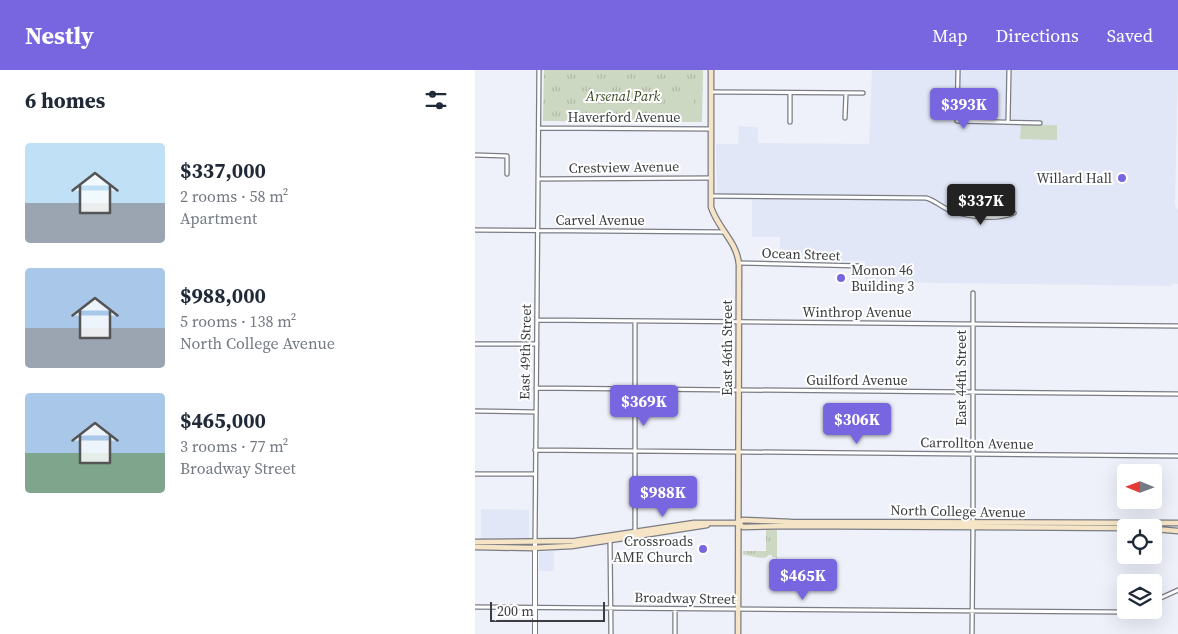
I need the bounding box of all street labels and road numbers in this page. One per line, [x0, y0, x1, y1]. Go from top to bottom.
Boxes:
street label: Haverford Avenue [568, 107, 680, 127]
street label: Crestview Avenue [568, 156, 680, 178]
street label: Carvel Avenue [555, 210, 645, 230]
street label: Ocean Street [761, 243, 841, 265]
street label: East 46th Street [717, 300, 737, 396]
street label: Winthrop Avenue [802, 302, 912, 322]
street label: East 49th Street [514, 303, 536, 400]
street label: East 44th Street [951, 330, 971, 426]
street label: Guilford Avenue [806, 370, 908, 390]
street label: Carrollton Avenue [920, 432, 1034, 454]
street label: North College Avenue [890, 500, 1026, 522]
street label: Broadway Street [634, 587, 736, 609]

